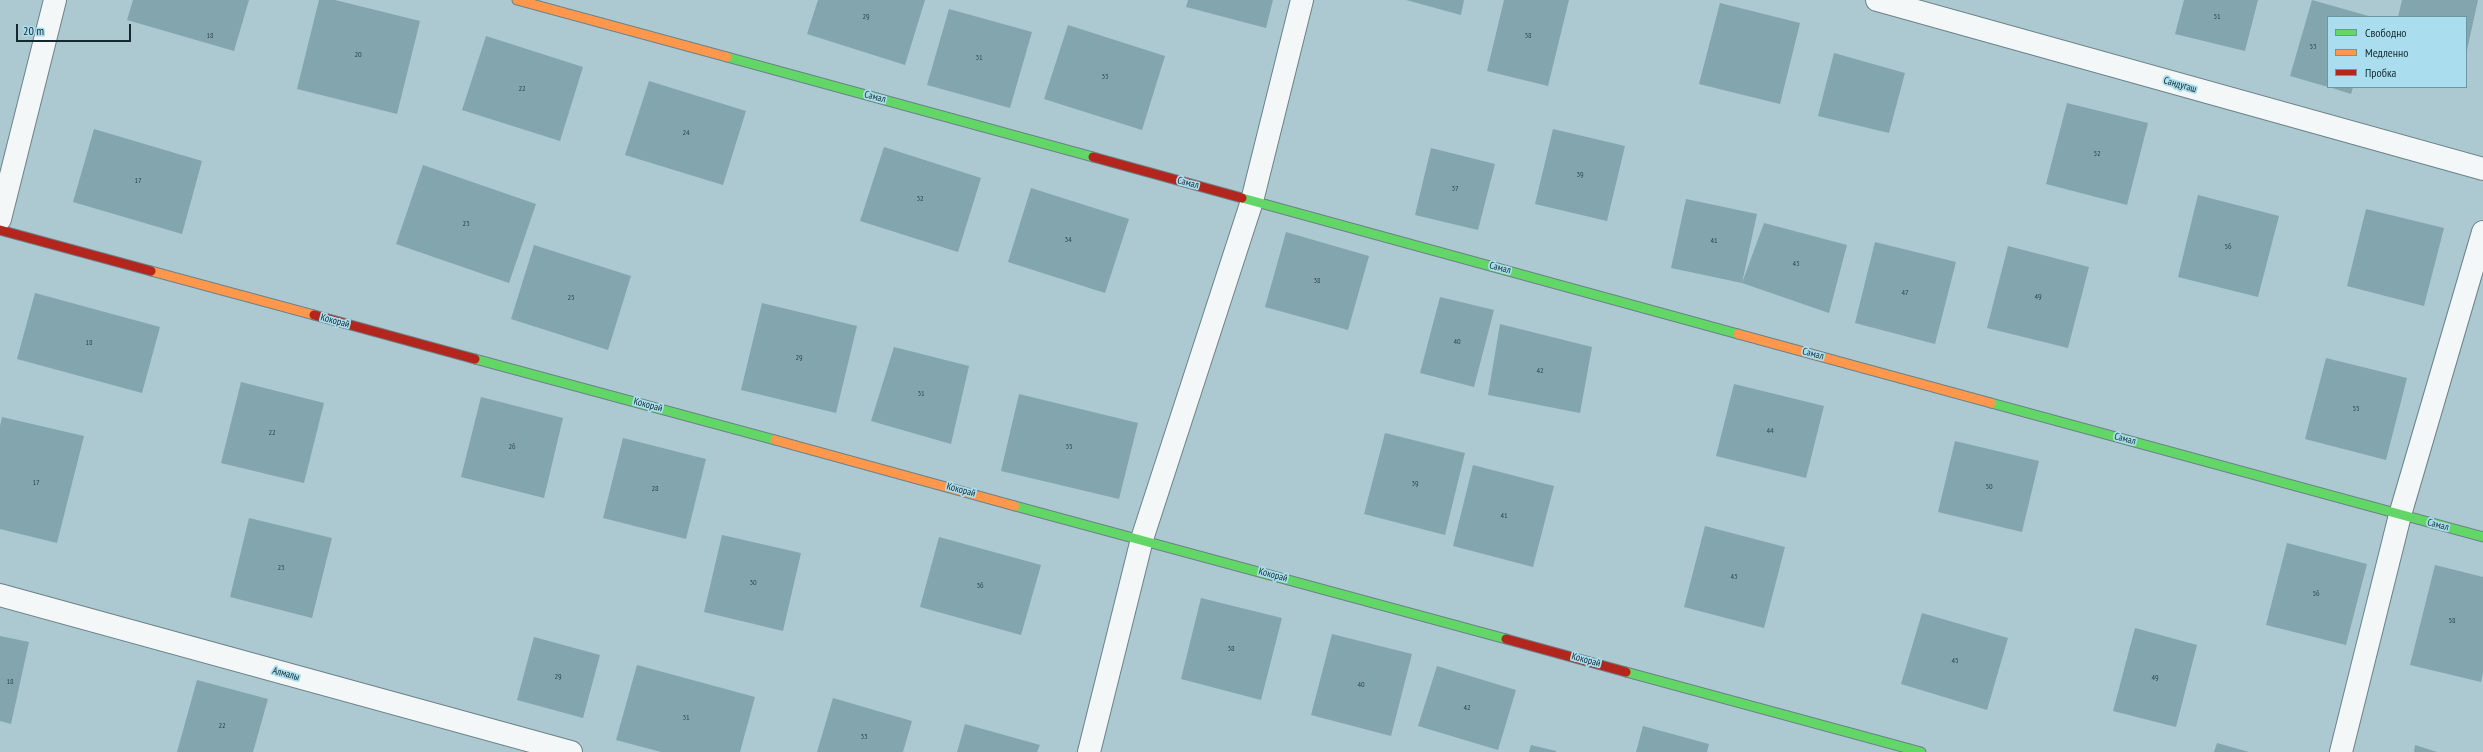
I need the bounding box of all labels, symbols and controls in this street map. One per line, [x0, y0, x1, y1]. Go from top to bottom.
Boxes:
house number: 29 [862, 12, 870, 22]
house number: 51 [2213, 12, 2221, 22]
scale bar [18, 16, 133, 42]
legend [2327, 16, 2467, 88]
text: 20 m [23, 23, 44, 38]
text: Свободно [2365, 25, 2407, 40]
house number: 18 [206, 31, 214, 41]
house number: 38 [1524, 31, 1532, 41]
house number: 53 [2309, 42, 2317, 52]
text: Медленно [2365, 45, 2408, 60]
house number: 20 [354, 50, 362, 60]
house number: 31 [975, 53, 983, 63]
text: Пробка [2365, 65, 2396, 80]
house number: 33 [1101, 72, 1109, 82]
street label: Сандугаш [2162, 75, 2198, 95]
house number: 22 [518, 84, 526, 94]
street label: Самал [863, 88, 887, 106]
house number: 24 [682, 128, 690, 138]
house number: 52 [2093, 149, 2101, 159]
house number: 39 [1576, 170, 1584, 180]
street label: Самал [1176, 174, 1200, 192]
house number: 17 [134, 176, 142, 186]
house number: 37 [1451, 184, 1459, 194]
house number: 32 [916, 194, 924, 204]
house number: 23 [462, 219, 470, 229]
house number: 34 [1064, 235, 1072, 245]
house number: 41 [1710, 236, 1718, 246]
house number: 56 [2224, 242, 2232, 252]
street label: Самал [1488, 259, 1512, 277]
house number: 43 [1792, 259, 1800, 269]
house number: 38 [1313, 276, 1321, 286]
house number: 47 [1901, 288, 1909, 298]
house number: 49 [2034, 292, 2042, 302]
house number: 25 [567, 293, 575, 303]
street label: Кокорай [319, 311, 351, 331]
house number: 40 [1453, 337, 1461, 347]
house number: 18 [85, 338, 93, 348]
street label: Самал [1801, 345, 1825, 363]
house number: 29 [795, 353, 803, 363]
house number: 42 [1536, 366, 1544, 376]
house number: 31 [917, 389, 925, 399]
street label: Кокорай [632, 395, 664, 415]
house number: 55 [2352, 404, 2360, 414]
house number: 44 [1766, 426, 1774, 436]
house number: 22 [268, 428, 276, 438]
street label: Самал [2113, 430, 2137, 448]
house number: 26 [508, 442, 516, 452]
house number: 35 [1065, 442, 1073, 452]
house number: 17 [32, 478, 40, 488]
house number: 39 [1411, 479, 1419, 489]
street label: Кокорай [945, 480, 977, 500]
house number: 50 [1985, 482, 1993, 492]
house number: 28 [651, 484, 659, 494]
house number: 41 [1500, 511, 1508, 521]
street label: Самал [2426, 516, 2450, 534]
house number: 23 [277, 563, 285, 573]
street label: Кокорай [1257, 565, 1289, 585]
house number: 43 [1730, 572, 1738, 582]
house number: 30 [749, 578, 757, 588]
house number: 36 [976, 581, 984, 591]
house number: 56 [2312, 589, 2320, 599]
house number: 58 [2448, 616, 2456, 626]
house number: 38 [1227, 644, 1235, 654]
street label: Кокорай [1570, 650, 1602, 670]
house number: 45 [1951, 656, 1959, 666]
street label: Алмалы [271, 665, 301, 683]
house number: 29 [554, 672, 562, 682]
house number: 49 [2151, 673, 2159, 683]
house number: 18 [6, 677, 14, 687]
house number: 40 [1357, 680, 1365, 690]
house number: 42 [1463, 703, 1471, 713]
house number: 31 [682, 713, 690, 723]
house number: 22 [218, 721, 226, 731]
house number: 33 [860, 732, 868, 742]

